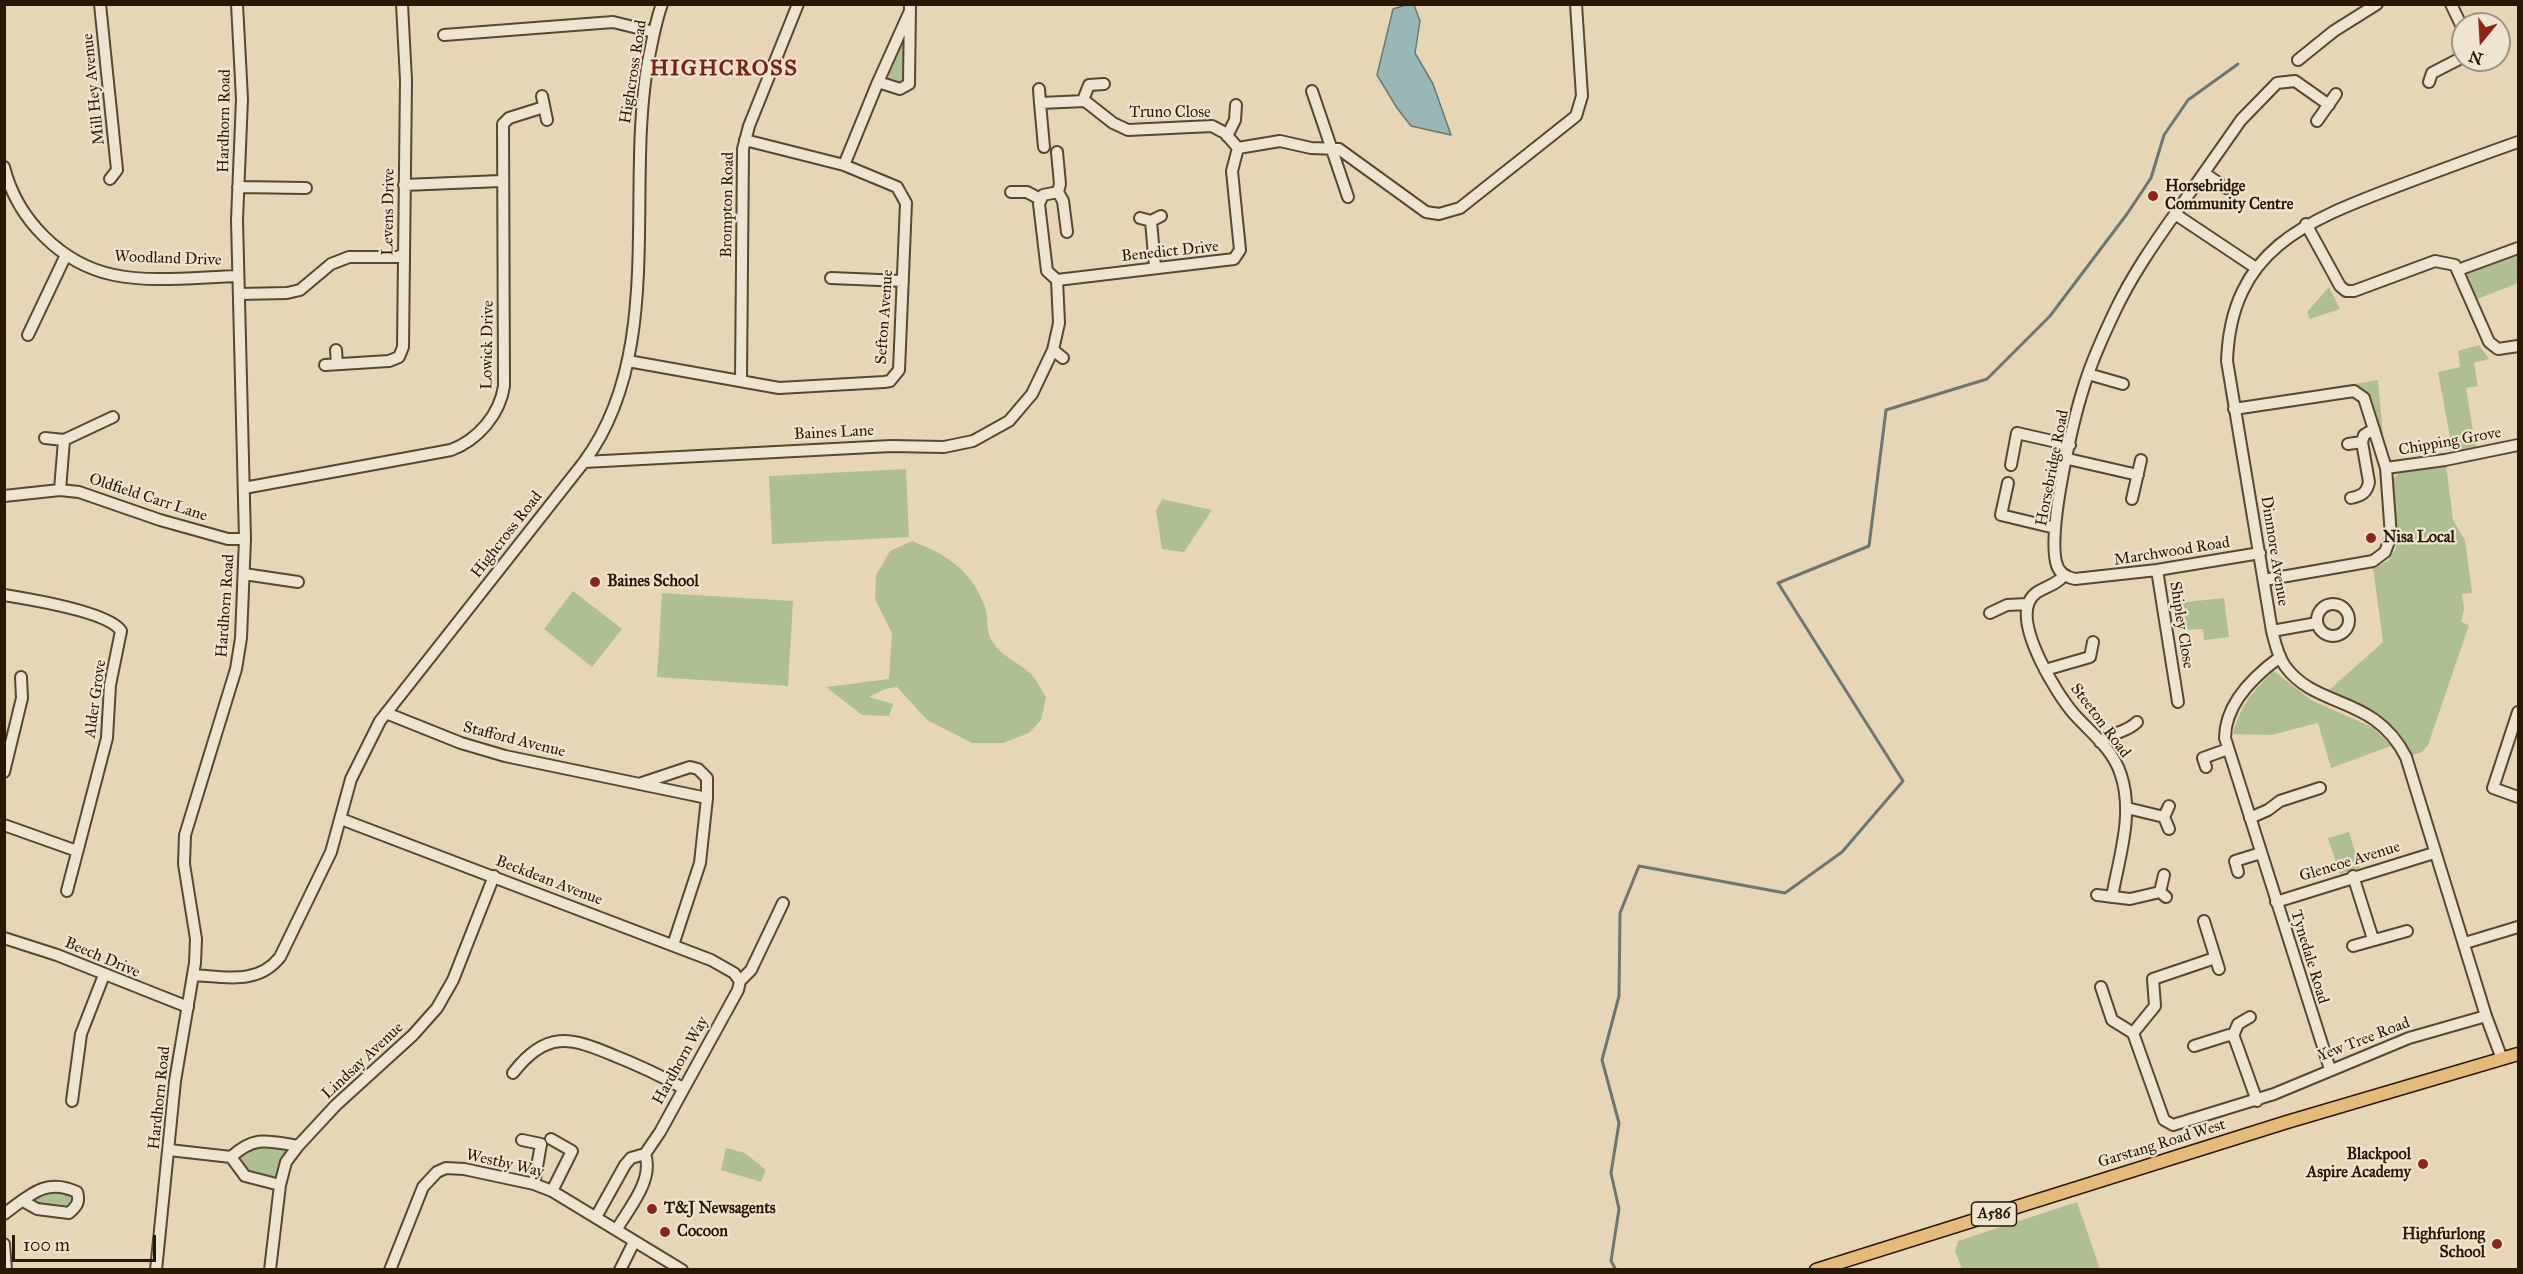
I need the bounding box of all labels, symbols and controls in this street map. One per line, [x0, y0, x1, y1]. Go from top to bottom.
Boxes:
north arrow [2451, 12, 2511, 72]
street label: Highcross Road [616, 19, 652, 125]
street label: Mill Hey Avenue [79, 32, 109, 146]
text: N [2467, 47, 2485, 69]
district label: HIGHCROSS [650, 57, 798, 83]
street label: Hardhorn Road [214, 69, 236, 173]
street label: Truno Close [1129, 103, 1211, 123]
street label: Brompton Road [717, 152, 739, 258]
street label: Levens Drive [379, 168, 399, 256]
place label: Horsebridge Community Centre [2165, 177, 2293, 215]
marker: Horsebridge Community Centre [2146, 189, 2160, 203]
street label: Benedict Drive [1120, 237, 1220, 267]
street label: Woodland Drive [114, 248, 222, 270]
street label: Sefton Avenue [872, 269, 898, 365]
street label: Lowick Drive [478, 300, 498, 390]
street label: Horsebridge Road [2032, 408, 2074, 528]
street label: Baines Lane [793, 421, 875, 445]
street label: Chipping Grove [2397, 424, 2503, 460]
street label: Oldfield Carr Lane [86, 470, 210, 526]
street label: Highcross Road [467, 488, 547, 582]
street label: Dinmore Avenue [2256, 495, 2292, 607]
place label: Nisa Local [2383, 528, 2455, 548]
marker: Nisa Local [2364, 531, 2378, 545]
street label: Marchwood Road [2113, 533, 2231, 571]
street label: Hardhorn Road [213, 554, 239, 658]
place label: Baines School [607, 572, 699, 592]
marker: Baines School [588, 575, 602, 589]
street label: Shipley Close [2165, 580, 2197, 670]
street label: Alder Grove [81, 659, 111, 739]
street label: Steeton Road [2066, 680, 2134, 762]
street label: Stafford Avenue [461, 718, 567, 762]
street label: Glencoe Avenue [2297, 838, 2403, 886]
street label: Beckdean Avenue [493, 852, 605, 910]
street label: Tynedale Road [2286, 908, 2332, 1006]
street label: Beech Drive [61, 934, 143, 982]
street label: Hardhorn Way [649, 1013, 713, 1109]
street label: Yew Tree Road [2315, 1014, 2413, 1066]
street label: Lindsay Avenue [318, 1018, 408, 1104]
street label: Hardhorn Road [145, 1045, 175, 1151]
street label: Garstang Road West [2096, 1115, 2228, 1173]
place label: Blackpool Aspire Academy [2306, 1145, 2411, 1183]
street label: Westby Way [464, 1146, 546, 1182]
marker: Blackpool Aspire Academy [2416, 1157, 2430, 1171]
place label: T&J Newsagents [664, 1199, 776, 1219]
marker: T&J Newsagents [645, 1202, 659, 1216]
road number: A586 [1972, 1202, 2016, 1226]
place label: Cocoon [677, 1222, 728, 1242]
scale bar [15, 1223, 159, 1261]
marker: Cocoon [658, 1225, 672, 1239]
place label: Highfurlong School [2402, 1225, 2485, 1263]
text: 100 m [23, 1234, 70, 1256]
marker: Highfurlong School [2490, 1237, 2504, 1251]

